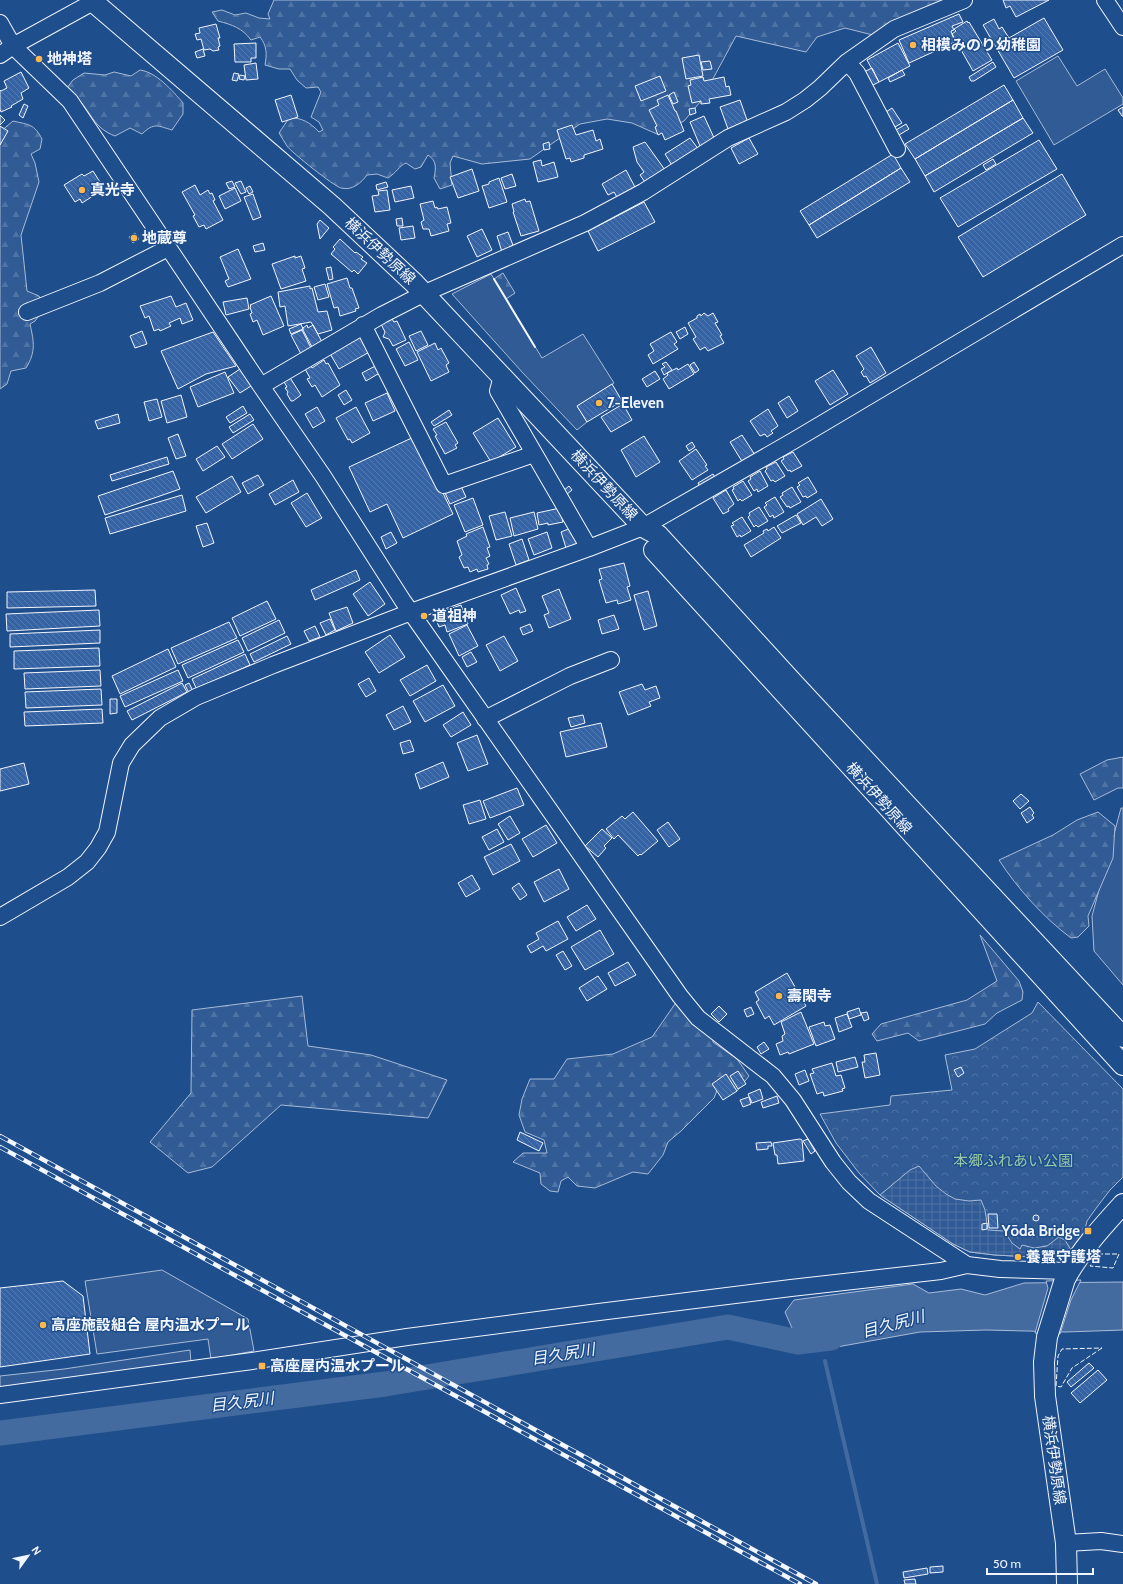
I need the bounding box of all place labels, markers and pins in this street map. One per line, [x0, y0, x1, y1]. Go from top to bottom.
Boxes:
place label: 相模みのり幼稚園 [921, 36, 1041, 54]
marker: 相模みのり幼稚園 [908, 40, 918, 50]
place label: 地神塔 [47, 50, 92, 68]
marker: 地神塔 [34, 54, 44, 64]
place label: 真光寺 [90, 181, 135, 199]
marker: 真光寺 [77, 185, 87, 195]
place label: 地蔵尊 [142, 229, 187, 247]
marker: 地蔵尊 [129, 233, 139, 243]
place label: 7-Eleven [607, 394, 664, 412]
marker: 7-Eleven [594, 398, 604, 408]
place label: 道祖神 [432, 607, 477, 625]
marker: 道祖神 [419, 611, 429, 621]
place label: 壽閑寺 [787, 987, 832, 1005]
marker: 壽閑寺 [774, 991, 784, 1001]
place label: Yōda Bridge [1000, 1222, 1080, 1240]
marker: Yōda Bridge [1083, 1226, 1093, 1236]
place label: 養蠶守護塔 [1026, 1248, 1101, 1266]
marker: 養蠶守護塔 [1013, 1252, 1023, 1262]
place label: 高座施設組合 屋内温水プール [51, 1316, 249, 1334]
marker: 高座施設組合 屋内温水プール [38, 1320, 48, 1330]
place label: 高座屋内温水プール [270, 1357, 405, 1375]
marker: 高座屋内温水プール [257, 1361, 267, 1371]

